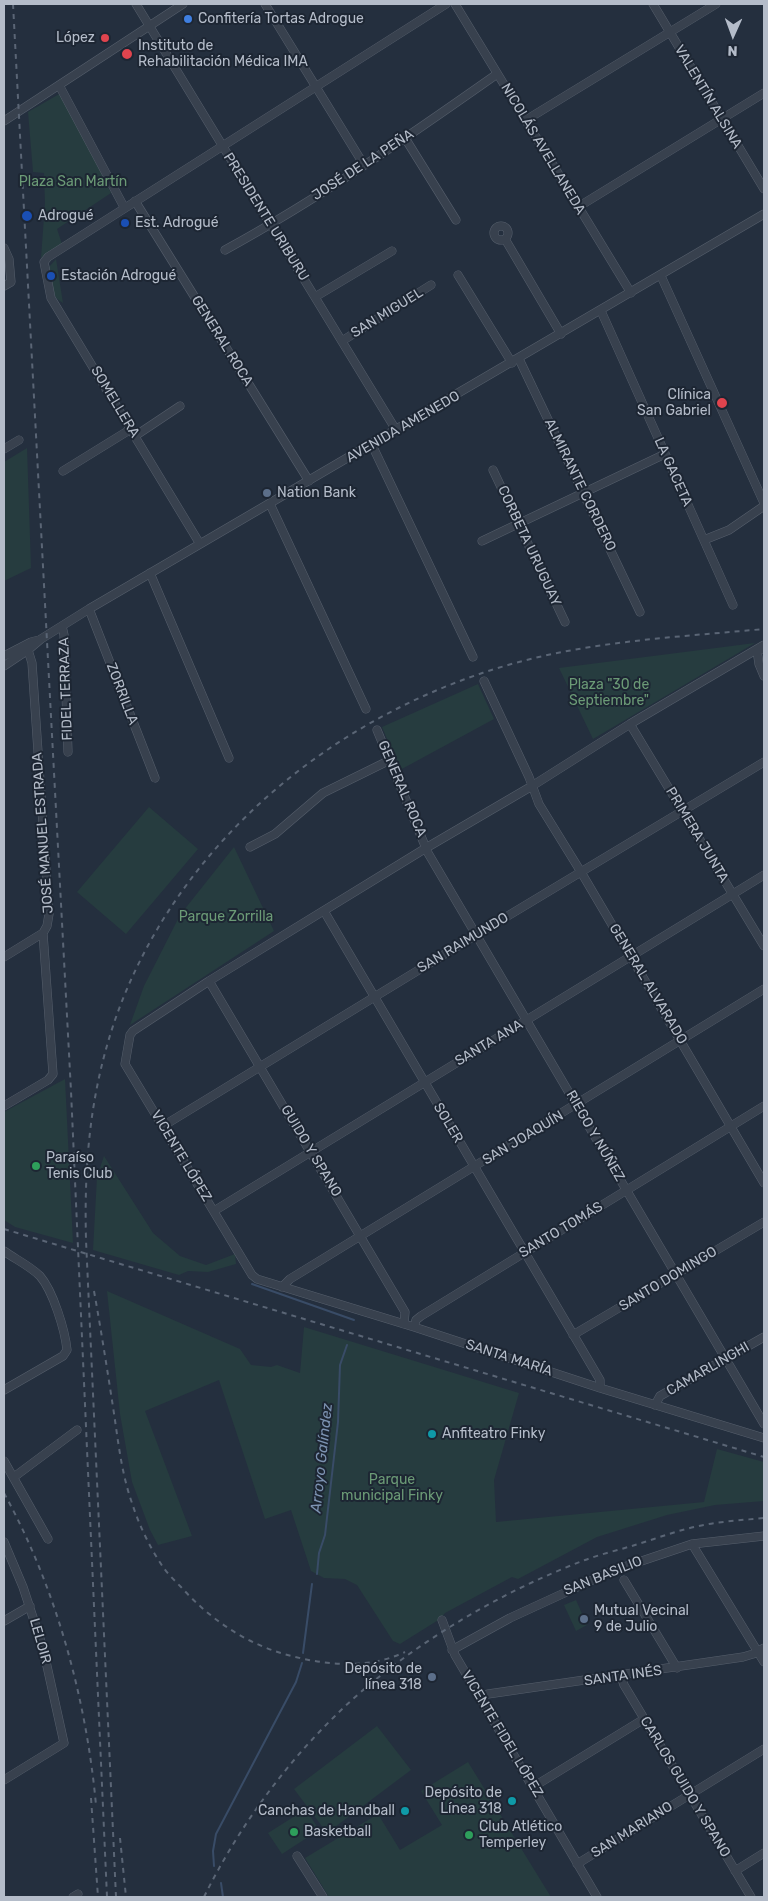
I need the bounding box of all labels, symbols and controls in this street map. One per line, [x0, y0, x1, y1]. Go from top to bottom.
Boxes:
north arrow [708, 10, 758, 60]
place label: Confitería Tortas Adrogue [198, 11, 364, 27]
marker: Confitería Tortas Adrogue [182, 13, 194, 25]
place label: López [56, 30, 95, 46]
marker: López [99, 32, 111, 44]
place label: Instituto de Rehabilitación Médica IMA [138, 38, 308, 70]
street label: VALENTÍN ALSINA [670, 42, 746, 152]
marker: Instituto de Rehabilitación Médica IMA [120, 47, 134, 61]
street label: NICOLÁS AVELLANEDA [497, 80, 589, 218]
street label: JOSÉ DE LA PEÑA [309, 126, 417, 204]
street label: PRESIDENTE URIBURU [220, 150, 312, 284]
park label: Plaza San Martín [19, 174, 127, 190]
place label: Adrogué [38, 208, 93, 224]
marker: Adrogué [20, 209, 34, 223]
place label: Est. Adrogué [135, 215, 219, 231]
marker: Est. Adrogué [119, 217, 131, 229]
place label: Estación Adrogué [61, 268, 176, 284]
marker: Estación Adrogué [45, 270, 57, 282]
street label: SAN MIGUEL [348, 284, 426, 342]
street label: GENERAL ROCA [187, 293, 257, 389]
street label: SOMELLERA [87, 363, 143, 441]
place label: Clínica San Gabriel [637, 387, 711, 420]
street label: AVENIDA AMENEDO [343, 388, 463, 466]
marker: Clínica San Gabriel [715, 396, 729, 410]
street label: ALMIRANTE CORDERO [541, 416, 619, 554]
street label: LA GACETA [650, 435, 696, 509]
street label: CORBETA URUGUAY [494, 483, 564, 609]
place label: Nation Bank [277, 485, 356, 501]
marker: Nation Bank [261, 487, 273, 499]
street label: FIDEL TERRAZA [56, 637, 76, 741]
street label: ZORRILLA [102, 661, 142, 727]
park label: Plaza "30 de Septiembre" [569, 677, 649, 710]
street label: GENERAL ROCA [374, 738, 430, 840]
street label: JOSÉ MANUEL ESTRADA [29, 752, 57, 914]
street label: PRIMERA JUNTA [662, 784, 732, 886]
park label: Parque Zorrilla [179, 909, 273, 925]
street label: SAN RAIMUNDO [414, 909, 512, 977]
street label: GENERAL ALVARADO [605, 921, 691, 1047]
street label: SANTA ANA [452, 1016, 526, 1070]
street label: RIEGO Y NÚÑEZ [562, 1087, 628, 1185]
street label: SOLER [430, 1100, 466, 1146]
street label: GUIDO Y SPANO [277, 1102, 345, 1200]
street label: VICENTE LÓPEZ [147, 1107, 215, 1205]
street label: SAN JOAQUÍN [480, 1107, 566, 1169]
place label: Paraíso Tenis Club [46, 1150, 113, 1182]
marker: Paraíso Tenis Club [30, 1160, 42, 1172]
street label: SANTO TOMÁS [516, 1198, 606, 1262]
street label: SANTO DOMINGO [616, 1243, 720, 1315]
street label: SANTA MARÍA [463, 1336, 555, 1380]
street label: CAMARLINGHI [664, 1338, 752, 1400]
water label: Arroyo Galíndez [307, 1402, 337, 1514]
place label: Anfiteatro Finky [442, 1426, 546, 1442]
marker: Anfiteatro Finky [426, 1428, 438, 1440]
park label: Parque municipal Finky [341, 1472, 443, 1504]
street label: SAN BASILIO [561, 1553, 645, 1599]
place label: Mutual Vecinal 9 de Julio [594, 1603, 689, 1635]
marker: Mutual Vecinal 9 de Julio [578, 1613, 590, 1625]
street label: LELOIR [26, 1616, 54, 1666]
place label: Depósito de línea 318 [344, 1661, 422, 1694]
street label: SANTA INÉS [583, 1662, 663, 1690]
street label: VICENTE FIDEL LÓPEZ [457, 1667, 547, 1801]
marker: Depósito de línea 318 [426, 1671, 438, 1683]
street label: CARLOS GUIDO Y SPANO [636, 1714, 734, 1860]
place label: Depósito de Línea 318 [424, 1785, 502, 1818]
marker: Depósito de Línea 318 [506, 1795, 518, 1807]
street label: SAN MARIANO [588, 1798, 676, 1862]
place label: Canchas de Handball [258, 1803, 395, 1819]
marker: Canchas de Handball [399, 1805, 411, 1817]
place label: Club Atlético Temperley [479, 1819, 562, 1851]
place label: Basketball [304, 1824, 371, 1840]
marker: Basketball [288, 1826, 300, 1838]
marker: Club Atlético Temperley [463, 1829, 475, 1841]

